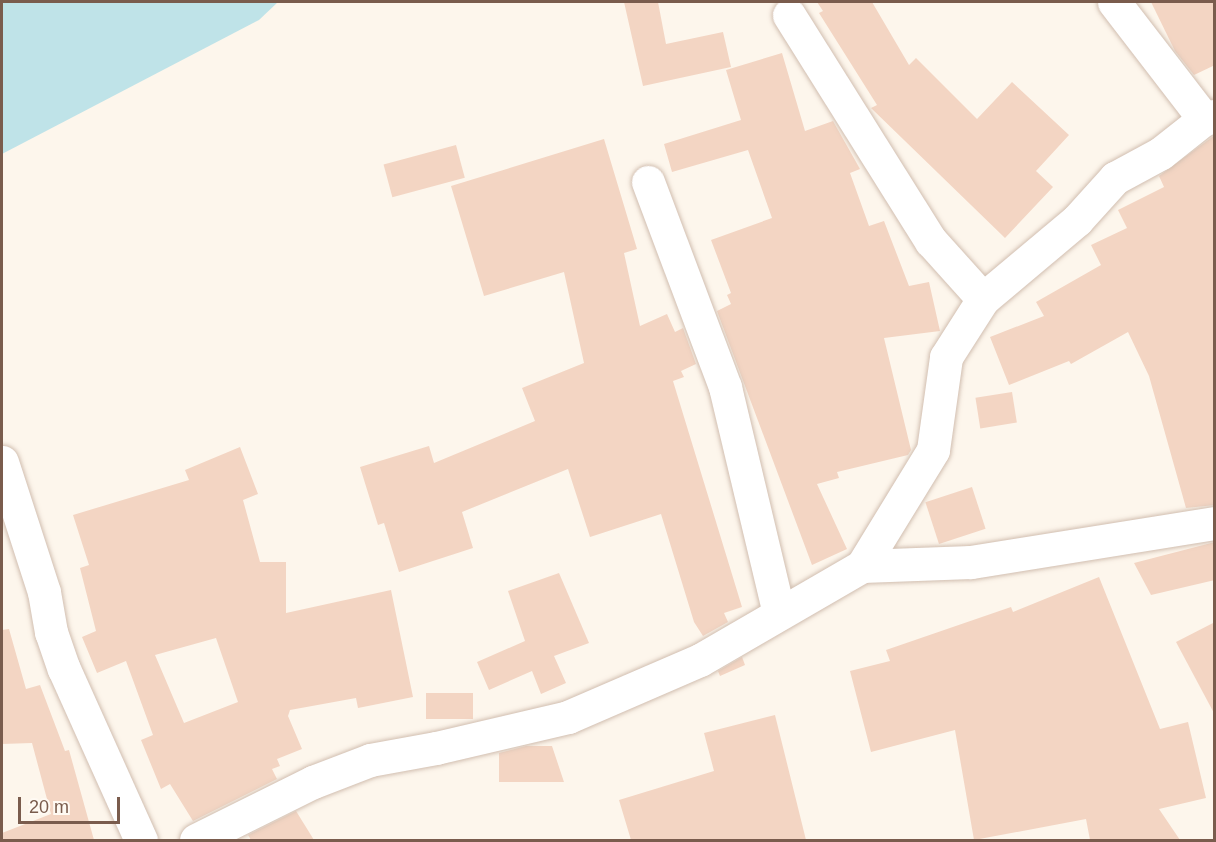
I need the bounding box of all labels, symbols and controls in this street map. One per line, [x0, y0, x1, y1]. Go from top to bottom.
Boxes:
scale bar [21, 785, 123, 823]
text: 20 m [29, 797, 69, 817]

